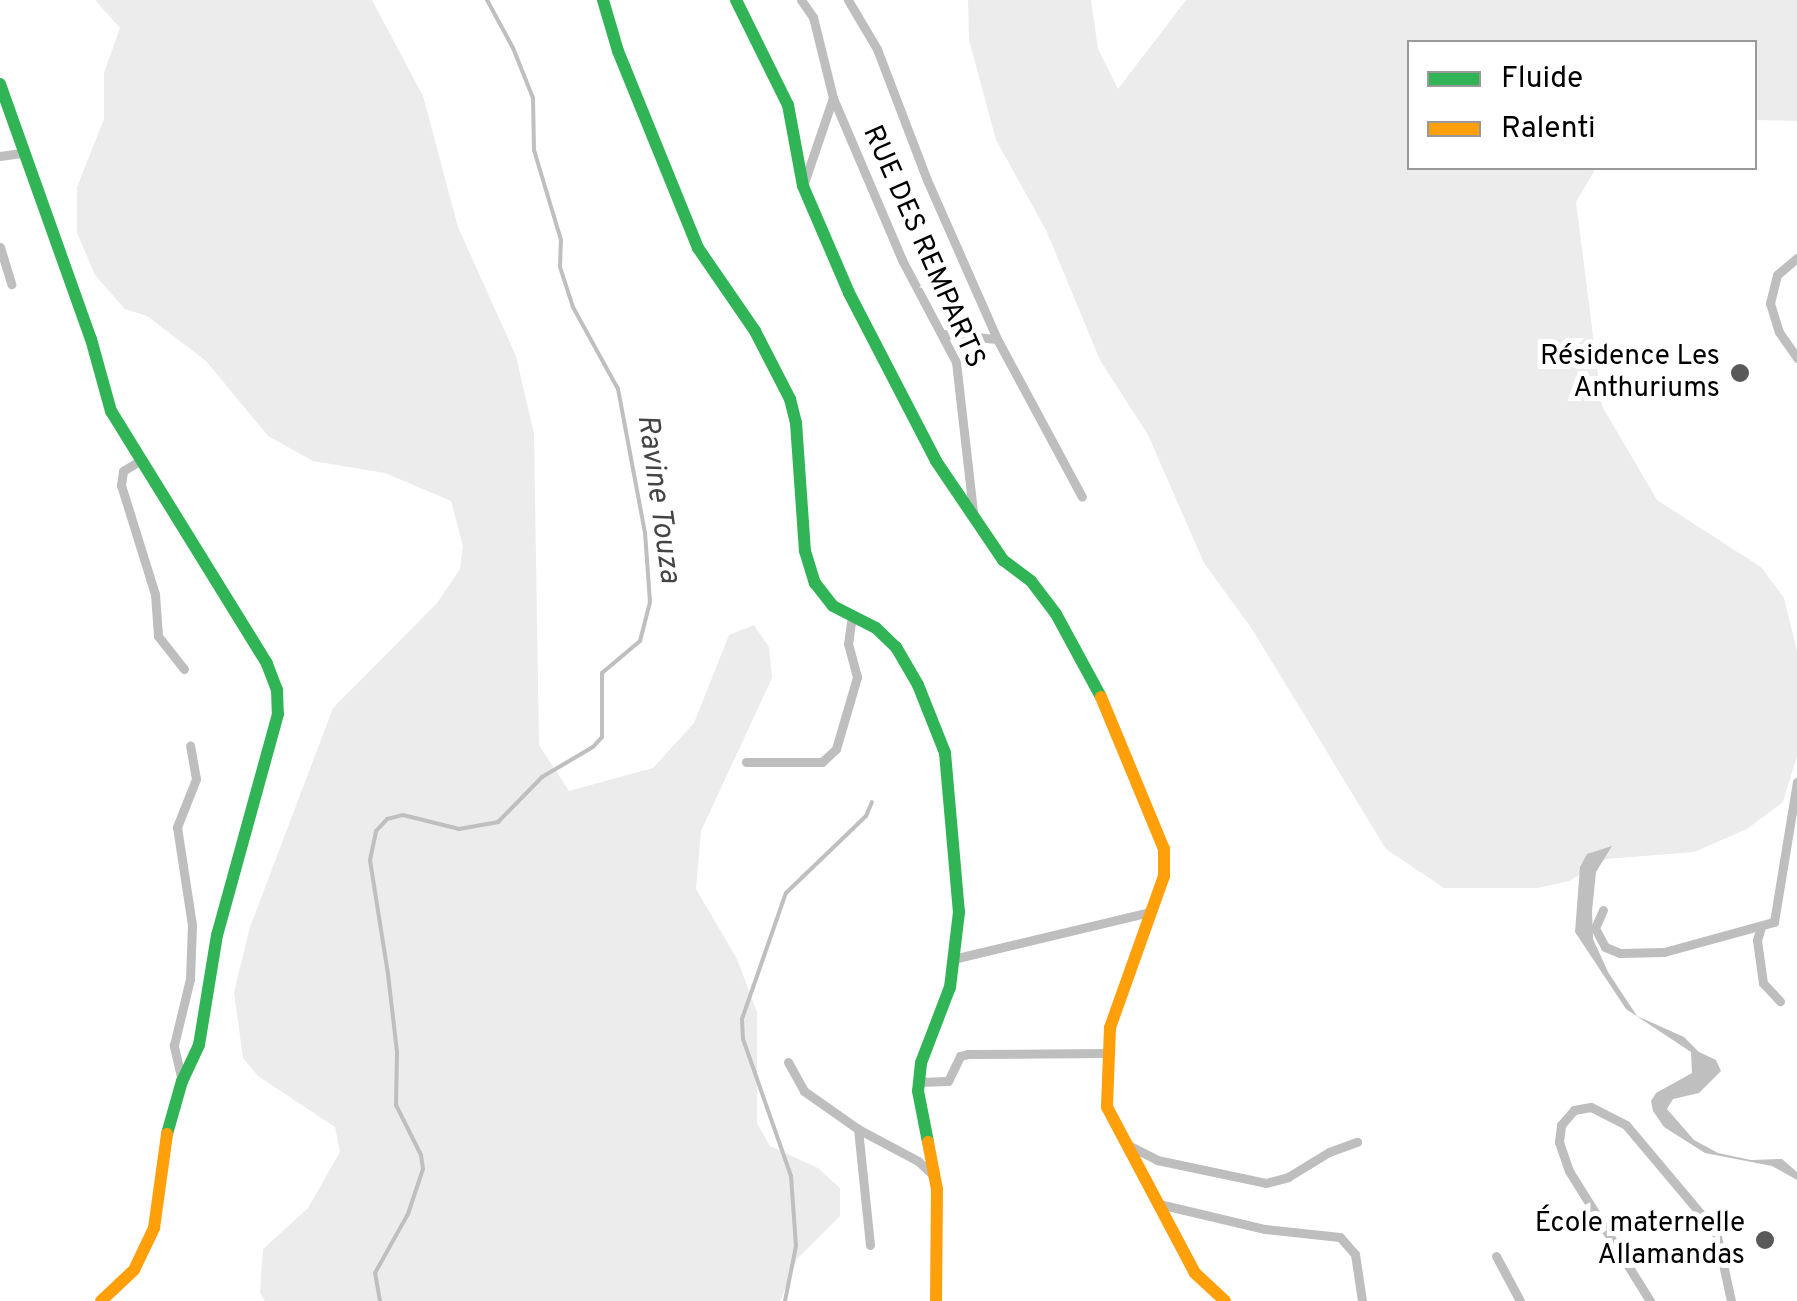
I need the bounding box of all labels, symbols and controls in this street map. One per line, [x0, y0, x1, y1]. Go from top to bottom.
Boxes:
legend [1407, 40, 1757, 170]
text: Fluide [1501, 61, 1583, 98]
text: Ralenti [1501, 111, 1596, 148]
street label: RUE DES REMPARTS [854, 121, 992, 373]
place label: Résidence Les Anthuriums [1540, 340, 1720, 406]
marker: Résidence Les Anthuriums [1729, 362, 1751, 384]
water label: Ravine Touza [627, 412, 687, 586]
place label: École maternelle Allamandas [1535, 1207, 1745, 1273]
marker: École maternelle Allamandas [1754, 1229, 1776, 1251]

